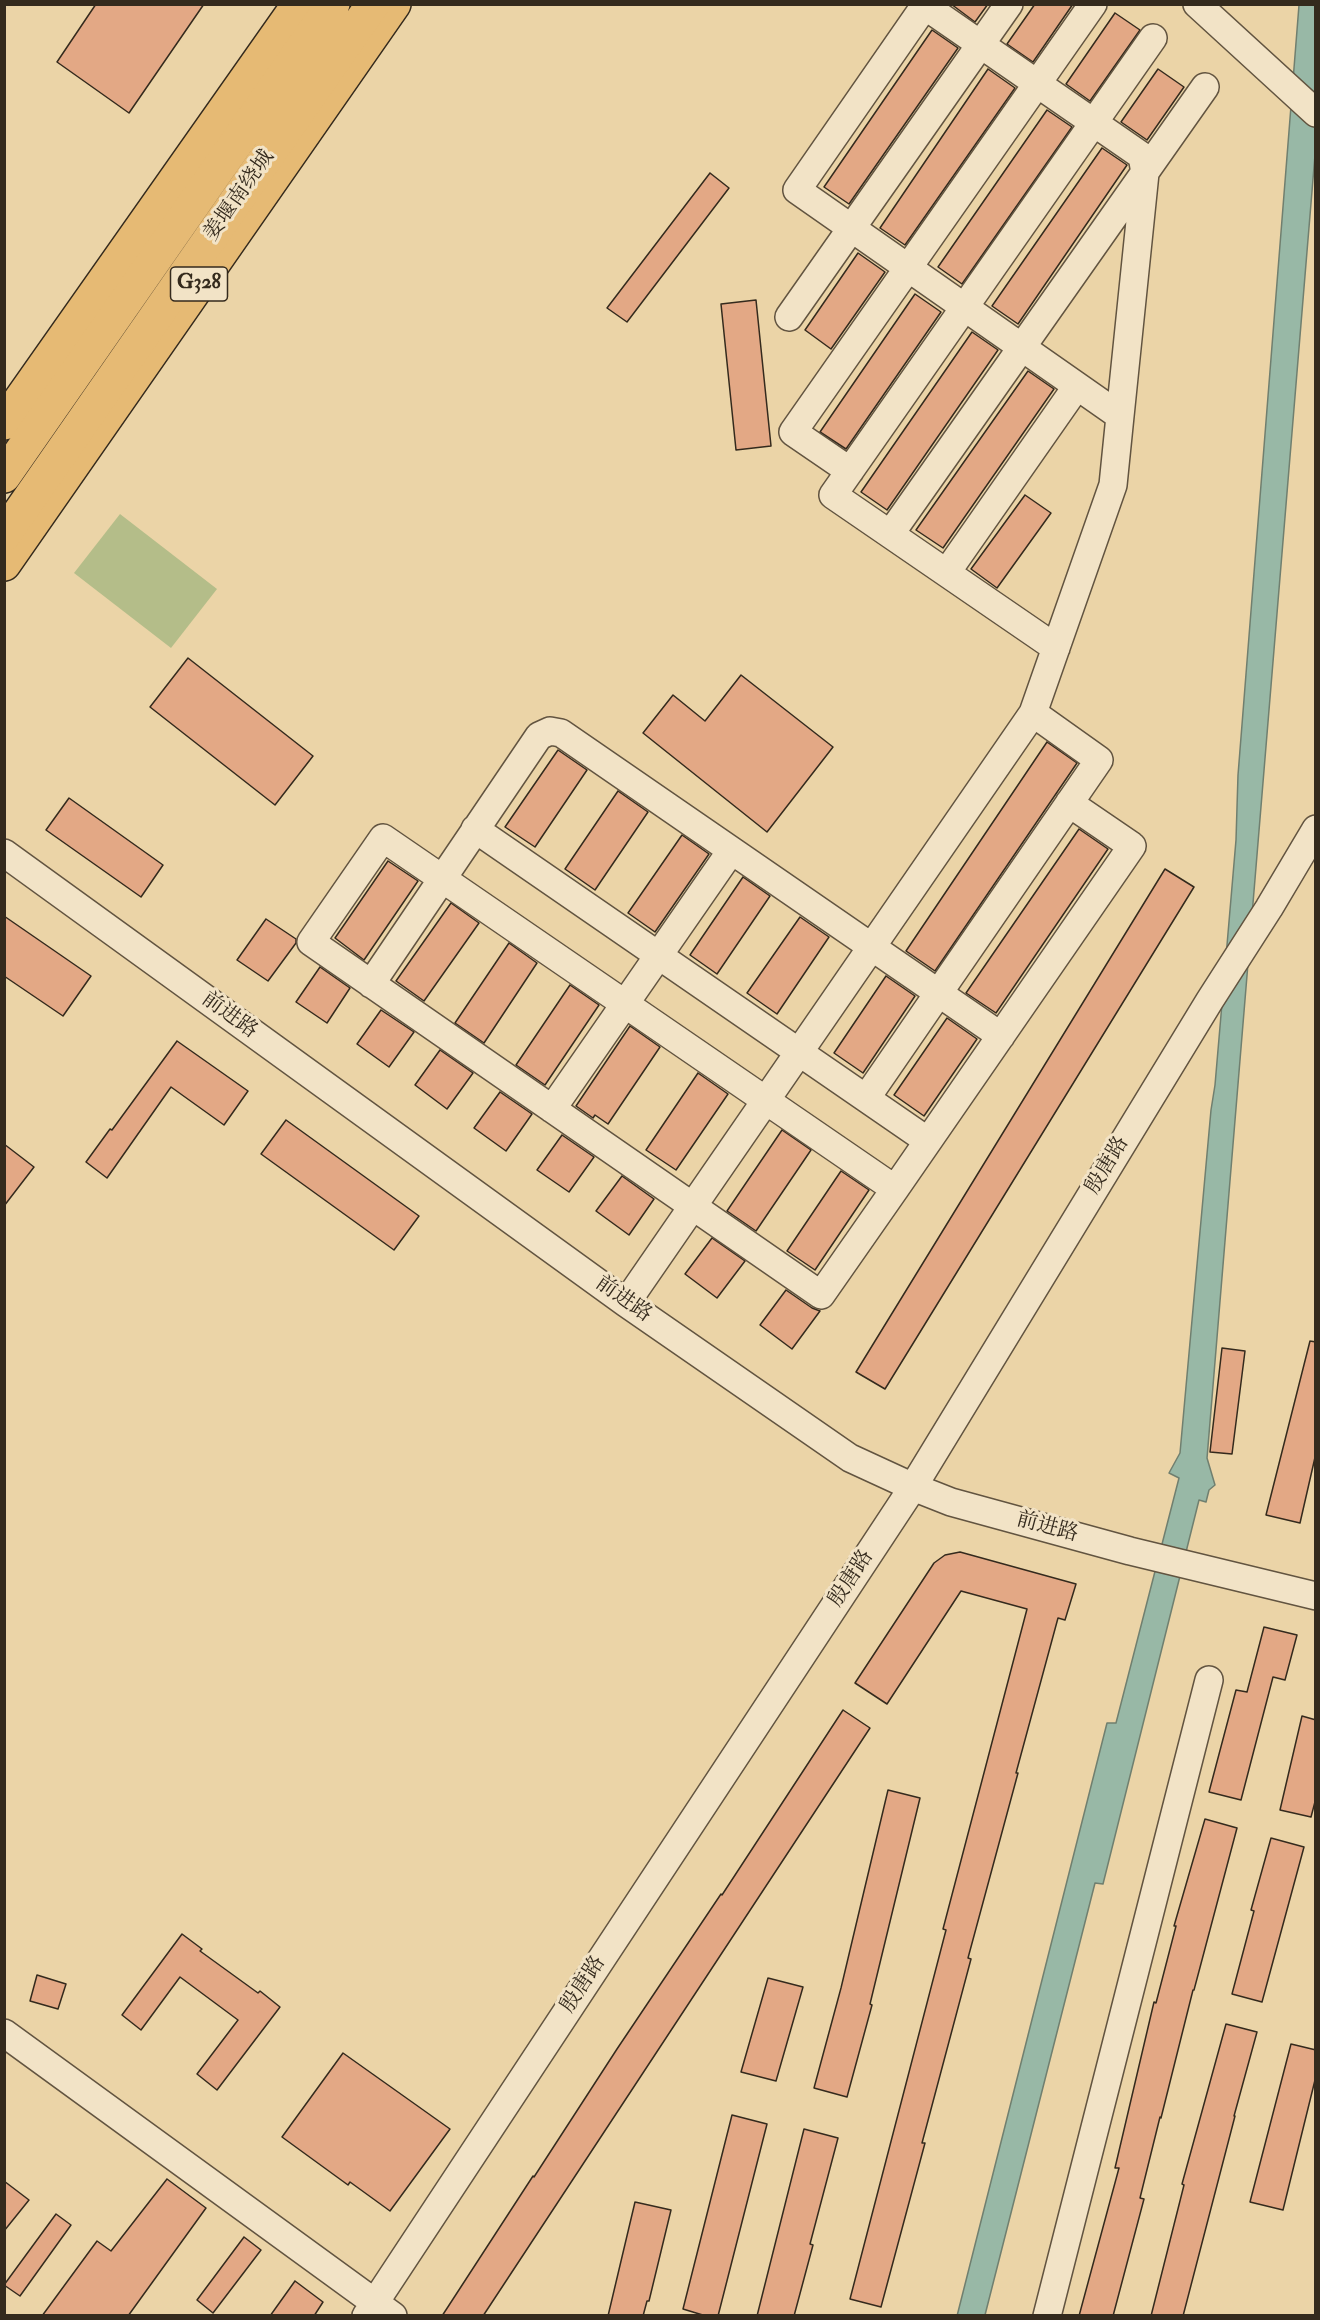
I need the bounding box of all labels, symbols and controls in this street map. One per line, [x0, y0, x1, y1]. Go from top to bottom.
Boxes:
street label: 姜堰南绕城 [200, 146, 280, 246]
road number: G328 [170, 267, 228, 301]
street label: 前进路 [196, 987, 262, 1045]
street label: 殷唐路 [1081, 1133, 1135, 1199]
street label: 前进路 [590, 1272, 656, 1328]
street label: 前进路 [1013, 1508, 1081, 1548]
street label: 殷唐路 [824, 1546, 880, 1612]
street label: 殷唐路 [556, 1952, 612, 2018]

